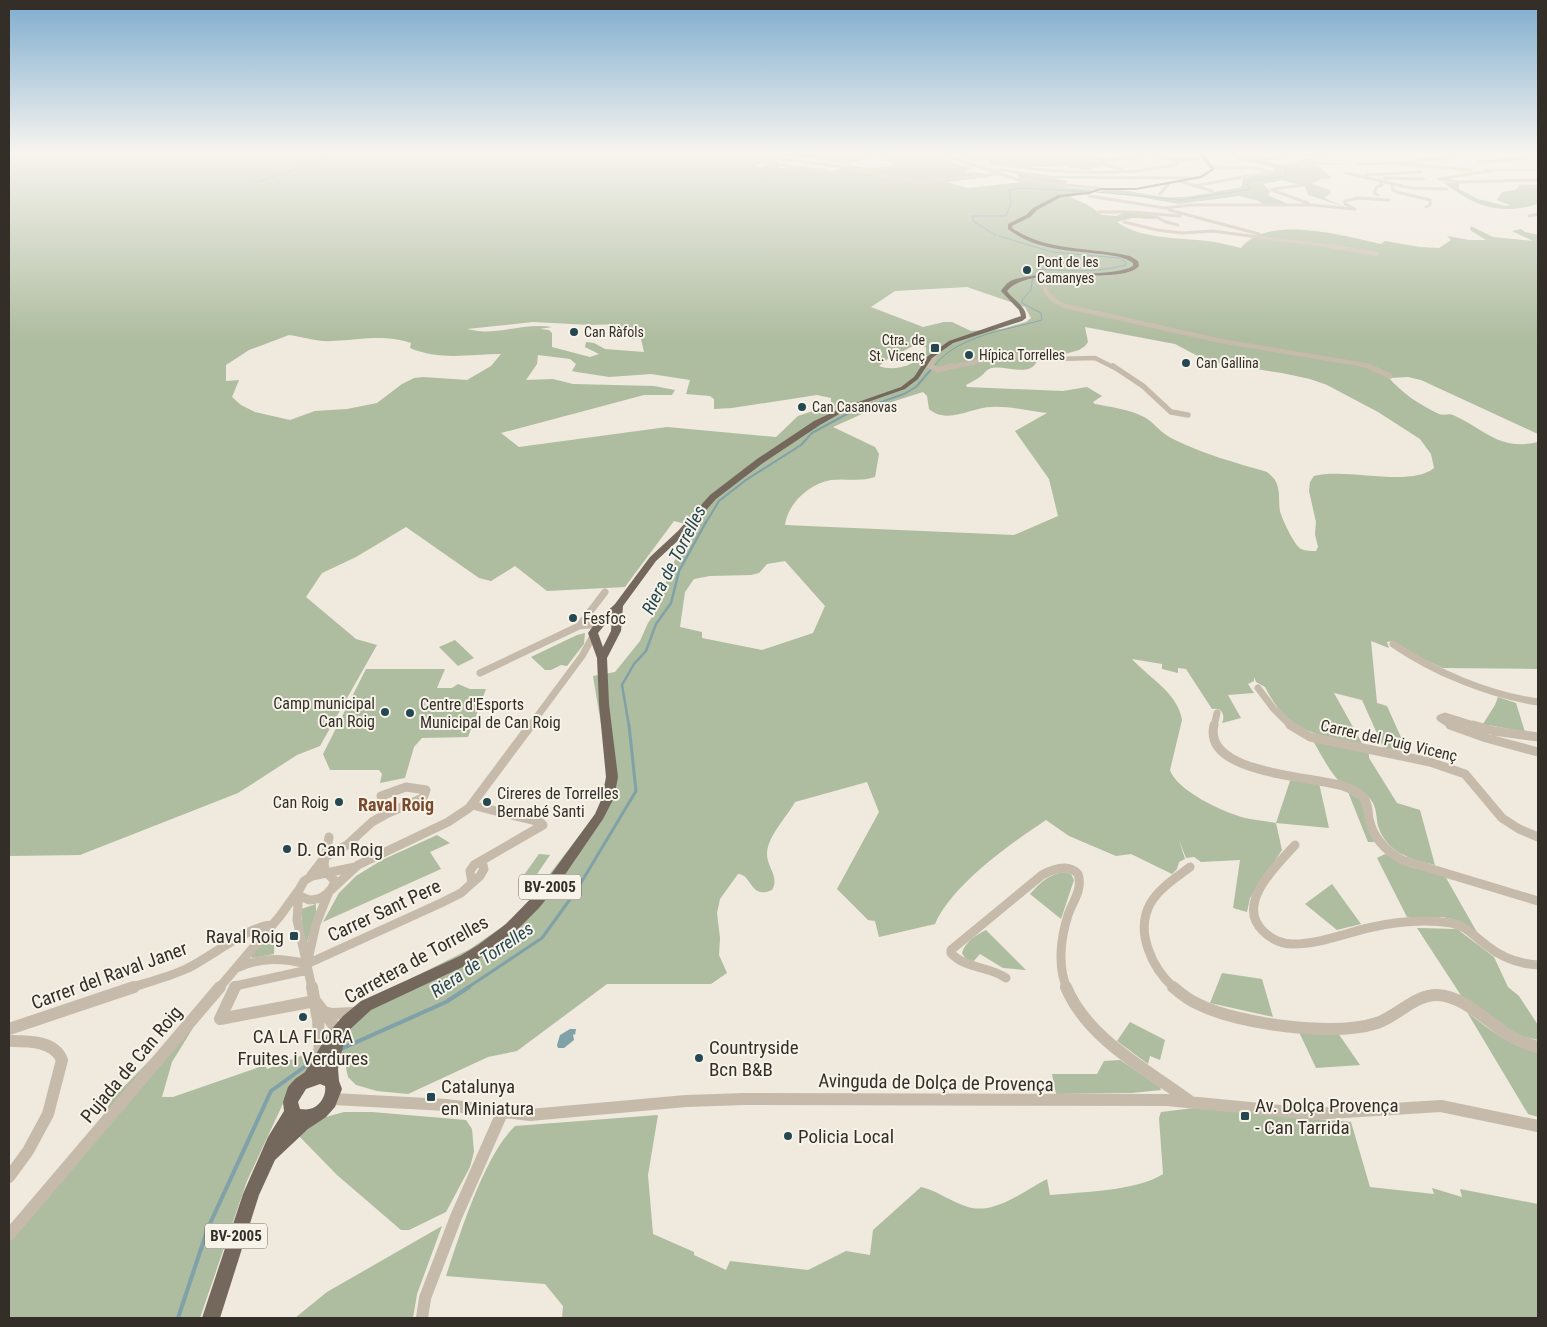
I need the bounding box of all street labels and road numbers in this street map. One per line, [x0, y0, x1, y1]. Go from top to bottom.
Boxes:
street label: Carrer del Puig Vicenç [1319, 716, 1459, 765]
street label: Carrer Sant Pere [324, 874, 445, 947]
road number: BV-2005 [519, 874, 581, 900]
street label: Carretera de Torrelles [340, 910, 492, 1009]
street label: Carrer del Raval Janer [28, 936, 191, 1014]
street label: Pujada de Can Roig [76, 1001, 187, 1127]
street label: Avinguda de Dolça de Provença [818, 1069, 1054, 1096]
road number: BV-2005 [205, 1224, 267, 1248]

